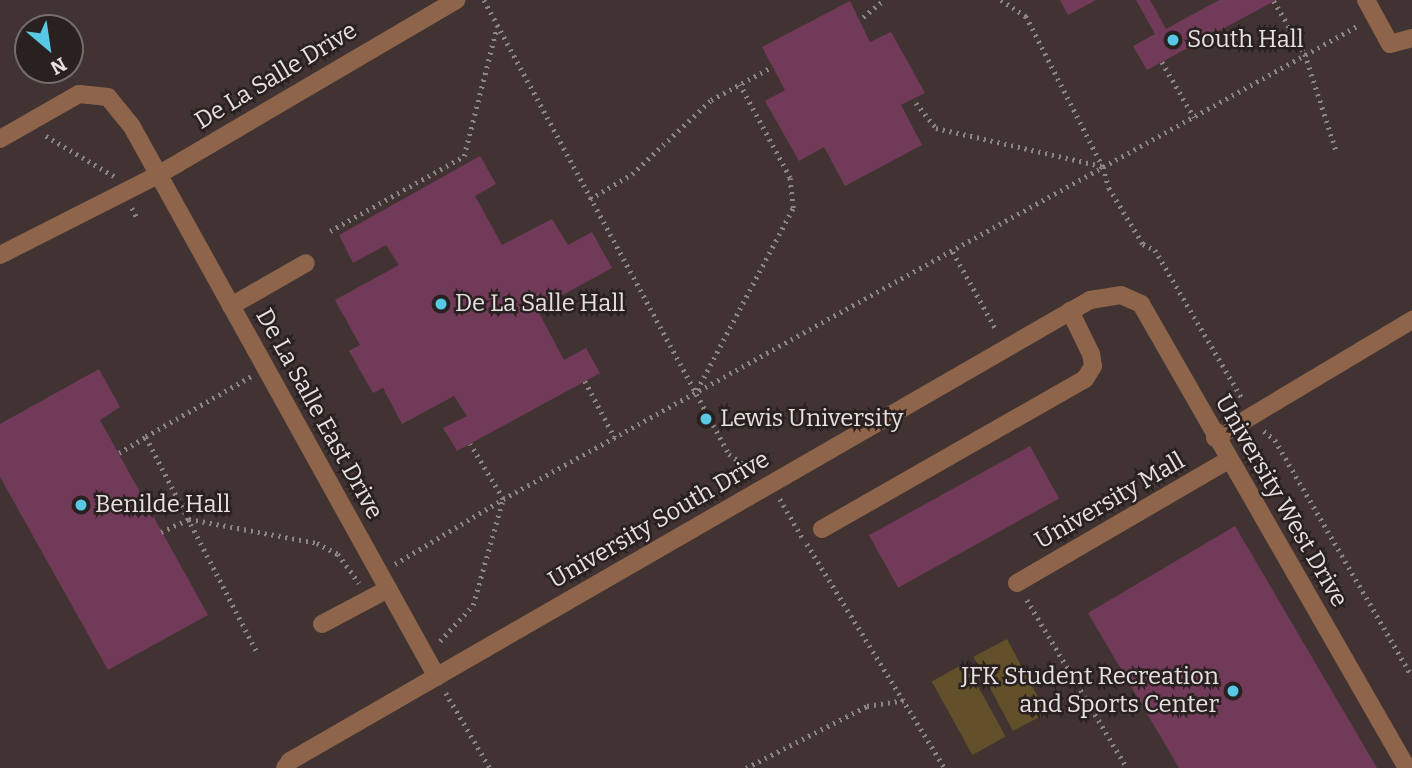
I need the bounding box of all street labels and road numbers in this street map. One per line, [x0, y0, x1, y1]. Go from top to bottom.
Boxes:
street label: De La Salle Drive [190, 16, 362, 136]
street label: De La Salle East Drive [249, 304, 389, 524]
street label: University West Drive [1209, 390, 1353, 612]
street label: University South Drive [543, 445, 775, 595]
street label: University Mall [1030, 447, 1190, 555]

